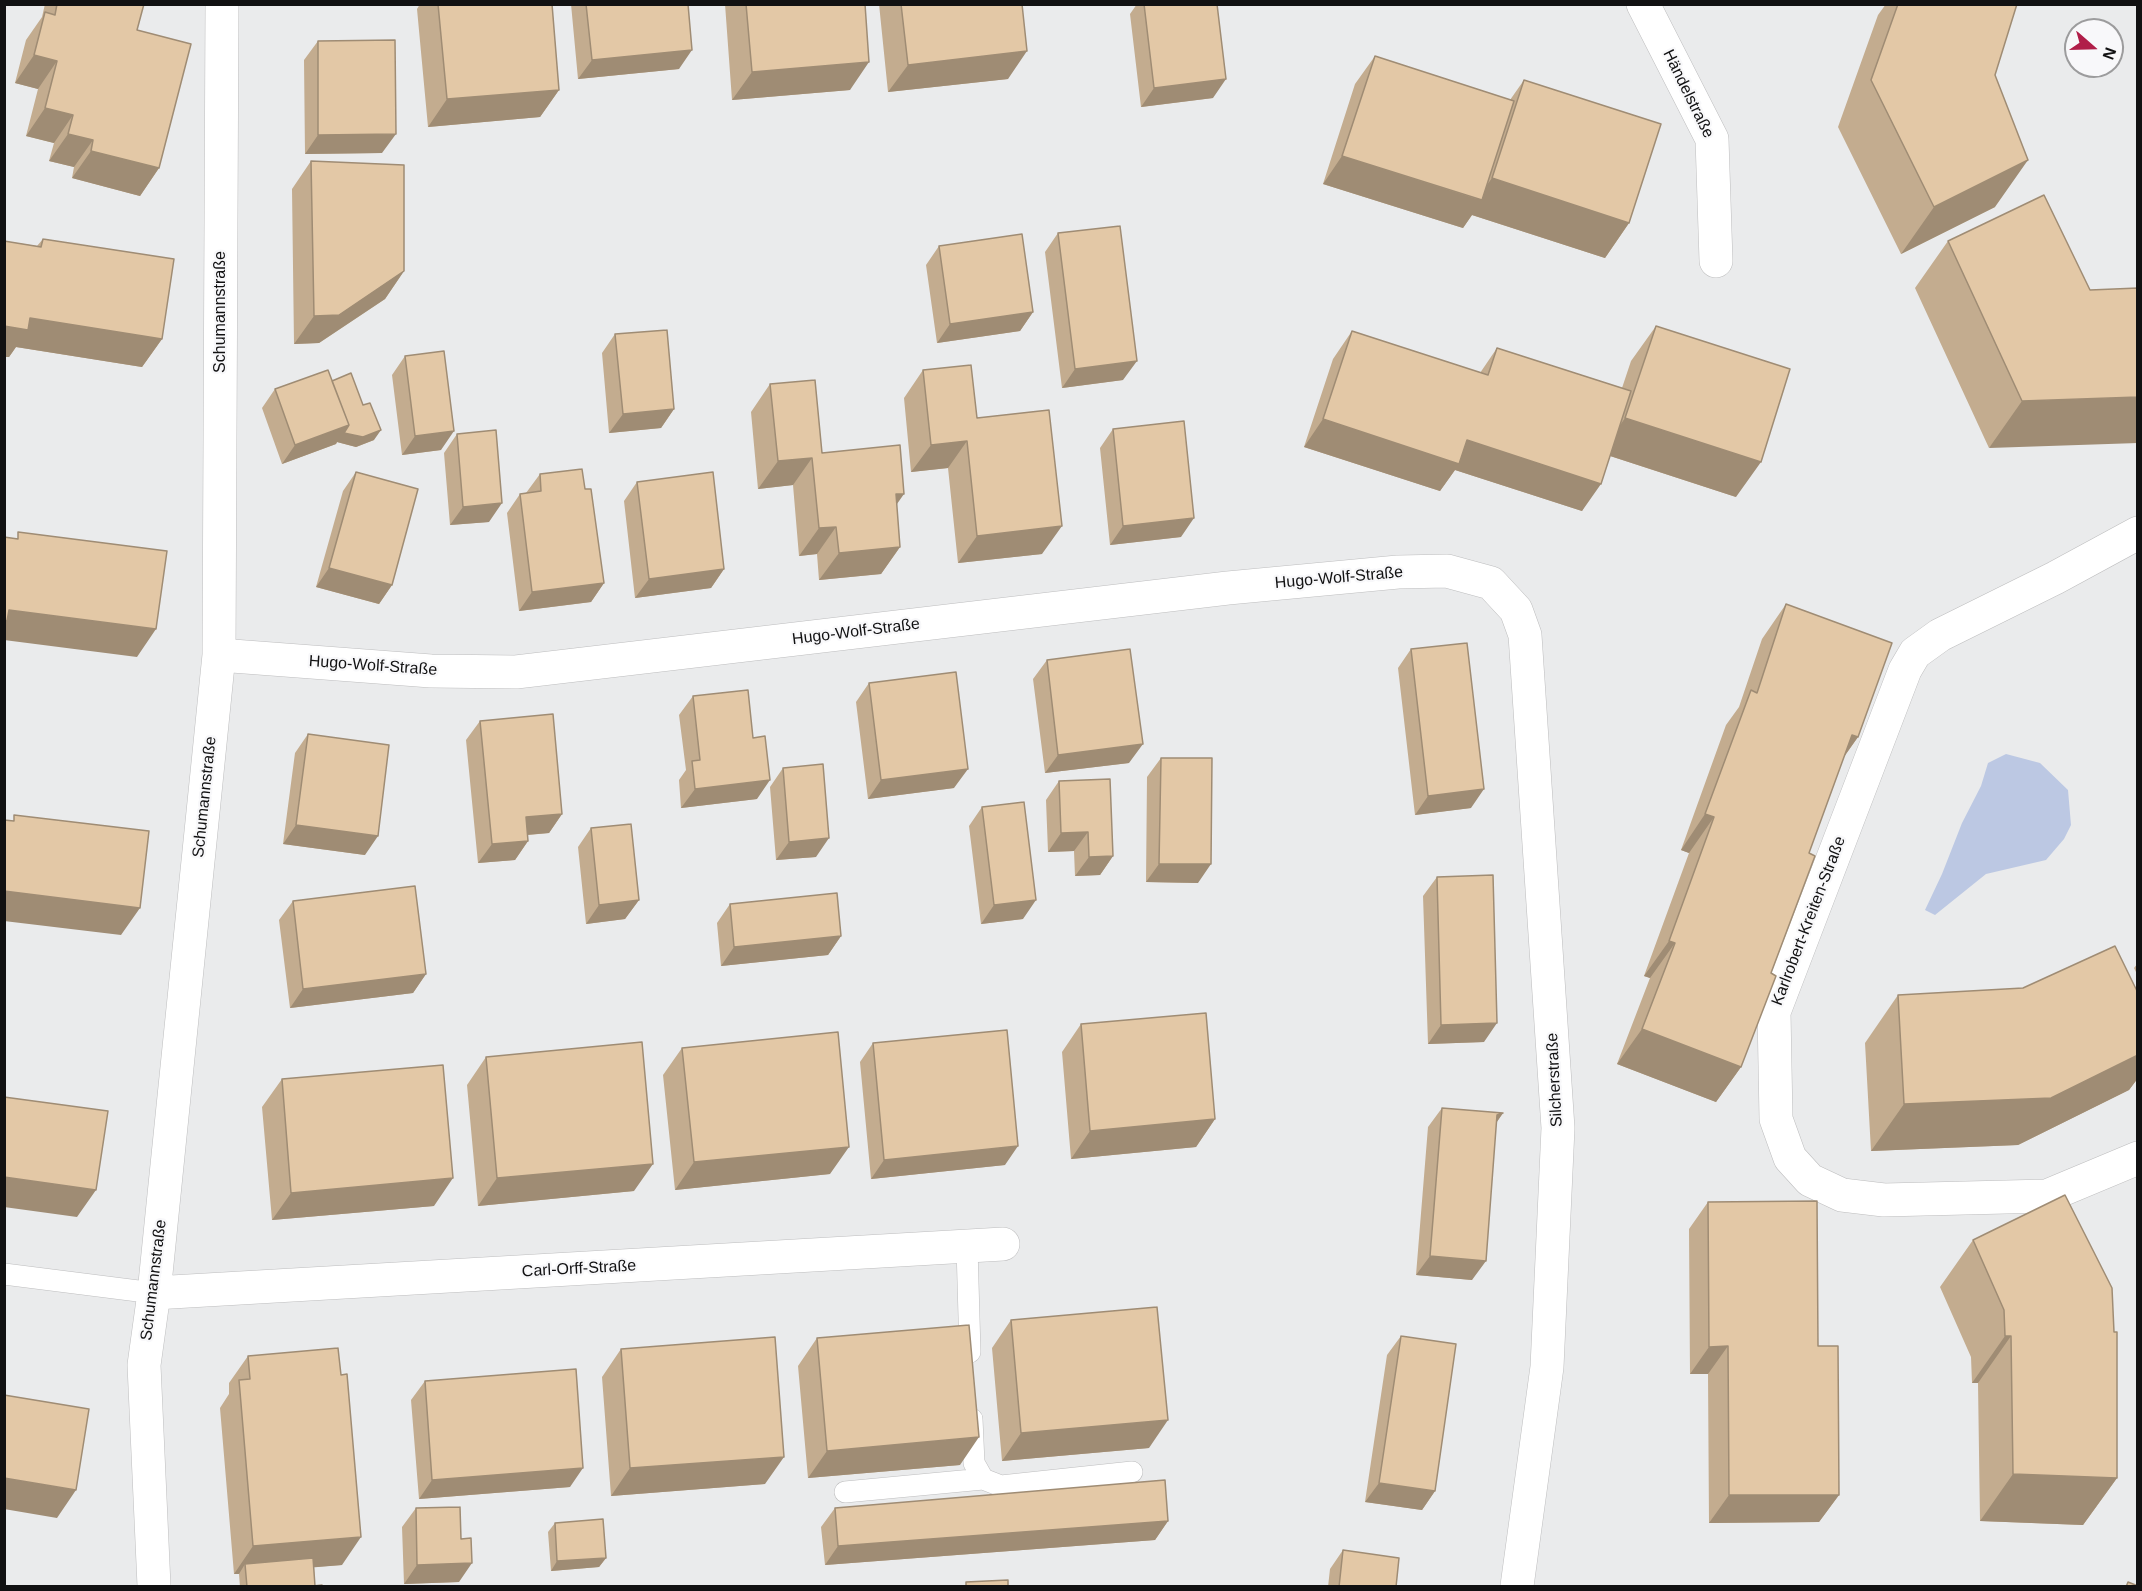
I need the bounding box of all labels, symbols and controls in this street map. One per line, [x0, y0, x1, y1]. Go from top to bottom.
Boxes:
north arrow [2064, 18, 2124, 78]
text: N [2100, 45, 2119, 62]
street label: Händelstraße [1658, 47, 1718, 141]
street label: Schumannstraße [211, 251, 231, 373]
street label: Hugo-Wolf-Straße [1274, 563, 1404, 593]
street label: Hugo-Wolf-Straße [791, 615, 921, 649]
street label: Hugo-Wolf-Straße [308, 652, 438, 680]
street label: Schumannstraße [189, 735, 221, 859]
street label: Karlrobert-Kreiten-Straße [1768, 834, 1850, 1008]
street label: Silcherstraße [1543, 1032, 1567, 1128]
street label: Schumannstraße [137, 1218, 171, 1342]
street label: Carl-Orff-Straße [521, 1256, 637, 1282]

